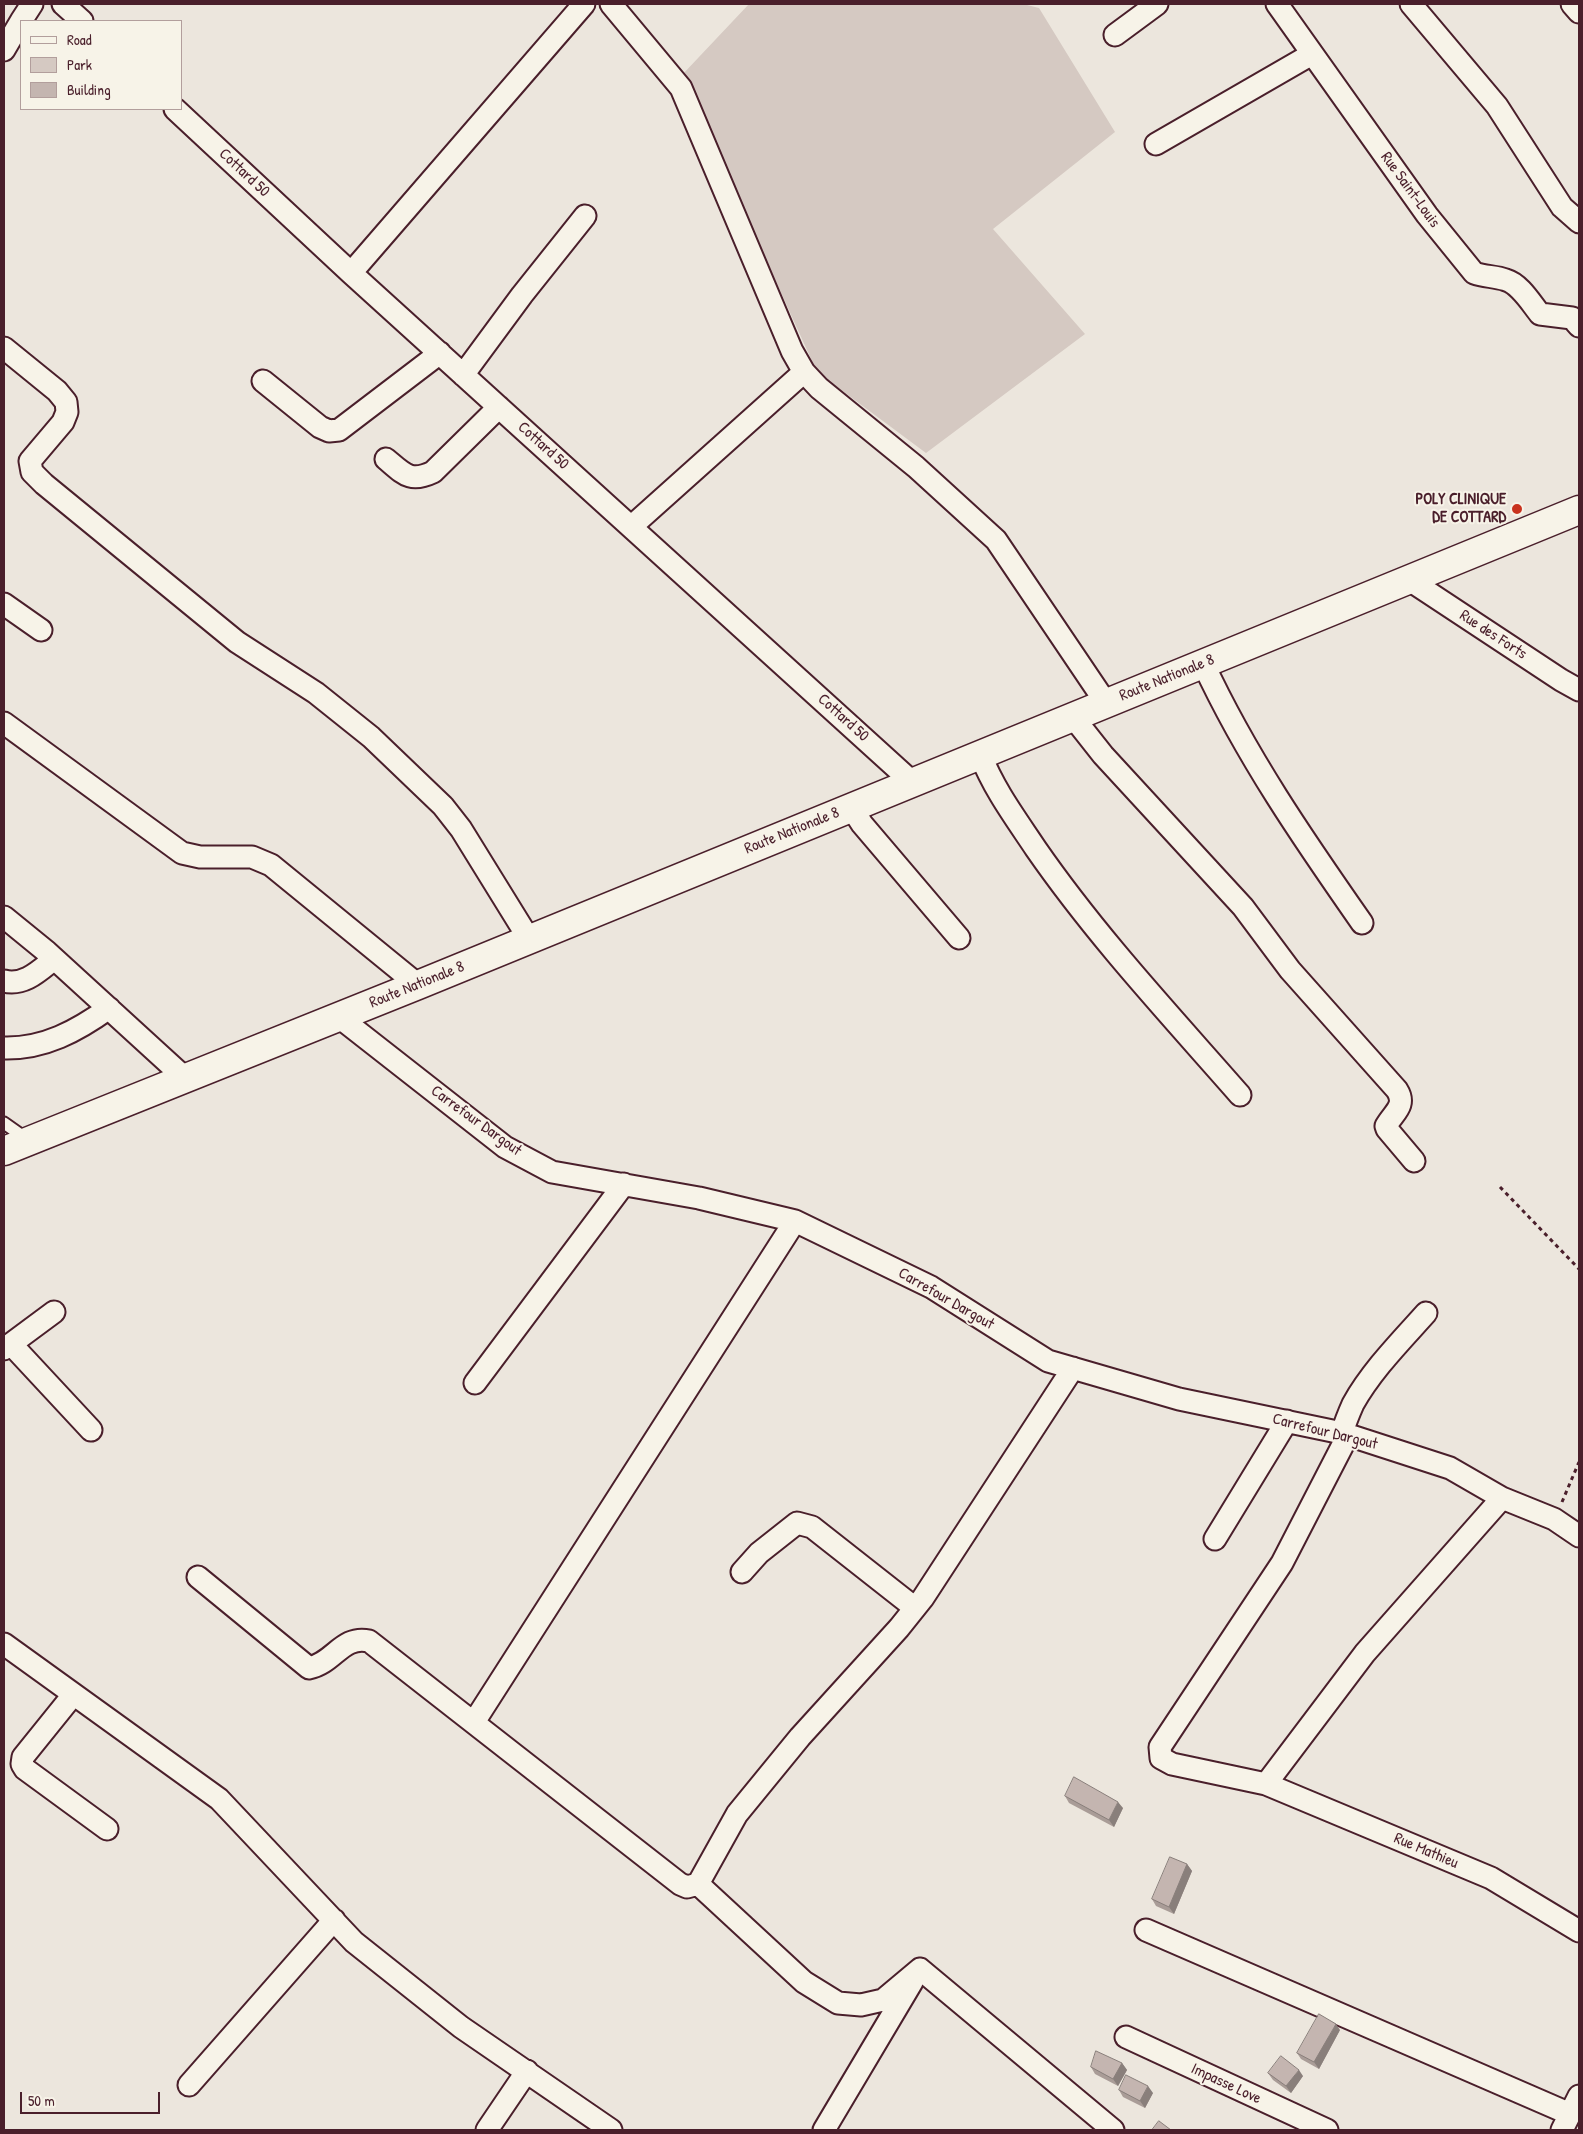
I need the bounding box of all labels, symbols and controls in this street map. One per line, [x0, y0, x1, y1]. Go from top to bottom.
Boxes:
legend [20, 20, 182, 110]
text: Road [67, 29, 92, 50]
text: Park [67, 54, 92, 75]
text: Building [67, 79, 111, 100]
street label: Cottard 50 [215, 145, 273, 201]
street label: Rue Saint-Louis [1376, 148, 1444, 232]
street label: Cottard 50 [513, 418, 573, 474]
place label: POLY CLINIQUE DE COTTARD [1416, 490, 1506, 528]
marker: POLY CLINIQUE DE COTTARD [1510, 502, 1524, 516]
street label: Rue des Forts [1456, 606, 1530, 664]
street label: Route Nationale 8 [1117, 650, 1217, 706]
street label: Cottard 50 [813, 690, 873, 746]
street label: Route Nationale 8 [742, 803, 842, 859]
street label: Route Nationale 8 [367, 957, 467, 1013]
street label: Carrefour Dargout [427, 1082, 525, 1160]
street label: Carrefour Dargout [895, 1264, 997, 1334]
street label: Carrefour Dargout [1270, 1410, 1380, 1454]
street label: Rue Mathieu [1391, 1829, 1461, 1873]
street label: Impasse Love [1188, 2059, 1264, 2109]
scale bar [22, 2082, 162, 2114]
text: 50 m [28, 2090, 55, 2111]

